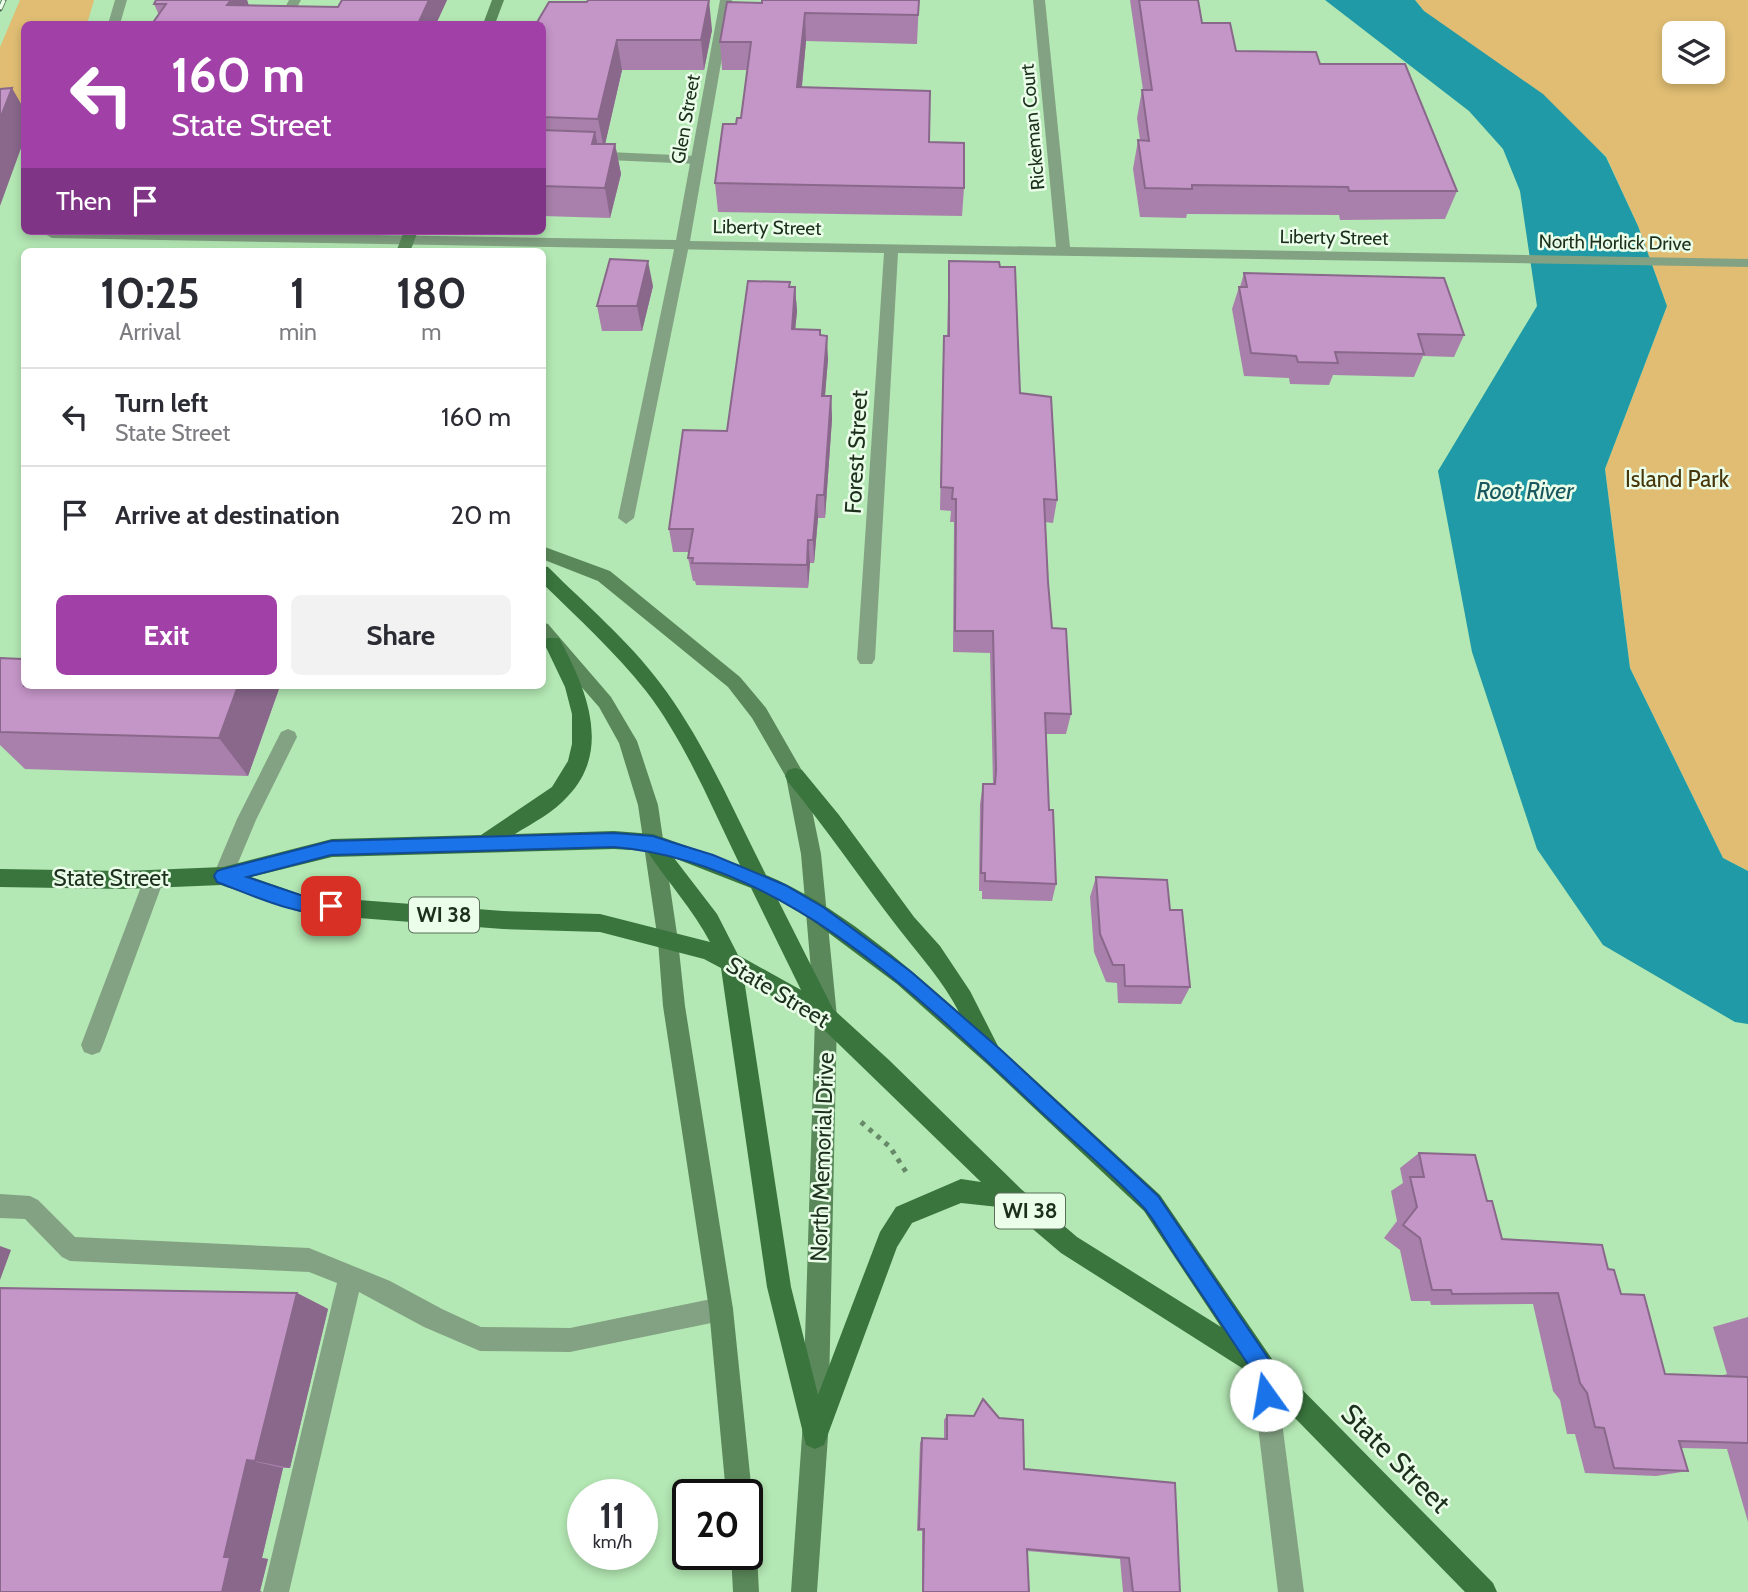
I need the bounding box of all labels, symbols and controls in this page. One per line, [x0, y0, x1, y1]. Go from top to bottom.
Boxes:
map controls [1662, 21, 1725, 84]
button: layers [1662, 21, 1725, 84]
text: 160 m [171, 45, 305, 104]
icon: left [56, 49, 147, 140]
street label: Rickeman Court [1015, 62, 1049, 191]
street label: Glen Street [666, 72, 705, 166]
text: State Street [171, 105, 332, 144]
icon: arrive [126, 182, 164, 220]
text: Then [56, 185, 112, 217]
street label: Liberty Street [712, 215, 822, 240]
street label: Liberty Street [1279, 225, 1389, 250]
street label: North Horlick Drive [1538, 230, 1692, 255]
text: 10:25 [100, 267, 200, 319]
text: 1 [290, 267, 306, 319]
text: 180 [396, 267, 467, 319]
text: Arrival [119, 318, 181, 346]
text: min [279, 318, 317, 346]
text: m [421, 318, 441, 346]
text: Turn left [115, 387, 208, 419]
street label: Forest Street [839, 389, 873, 515]
icon: left [56, 398, 94, 436]
text: 160 m [441, 401, 511, 433]
text: State Street [115, 419, 230, 447]
park label: Island Park [1625, 465, 1730, 493]
water label: Root River [1476, 476, 1575, 505]
icon: arrive [56, 496, 94, 534]
text: Arrive at destination [115, 499, 340, 531]
text: 20 m [451, 499, 511, 531]
button: Exit [56, 595, 277, 675]
button: Share [291, 595, 511, 675]
street label: State Street [53, 864, 169, 892]
pin [301, 876, 361, 936]
icon: arrive [312, 887, 350, 925]
road number: WI 38 [409, 898, 479, 932]
street label: State Street [721, 950, 835, 1034]
street label: North Memorial Drive [804, 1052, 840, 1262]
road number: WI 38 [995, 1194, 1065, 1228]
position arrow [1229, 1358, 1303, 1432]
street label: State Street [1334, 1396, 1458, 1520]
speed limit sign: 20 [672, 1479, 763, 1570]
text: 11 [600, 1494, 625, 1537]
text: km/h [593, 1531, 632, 1553]

